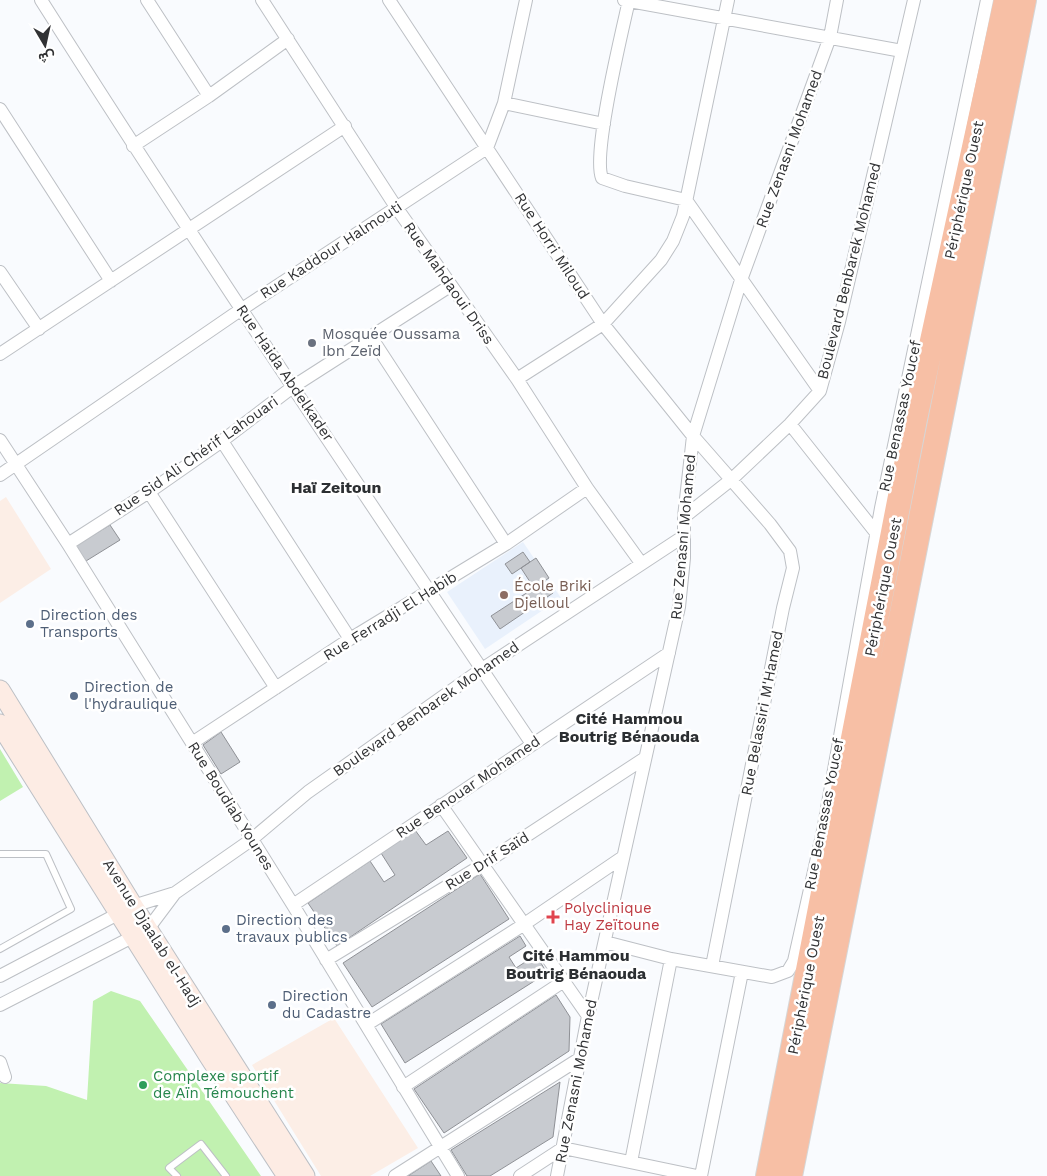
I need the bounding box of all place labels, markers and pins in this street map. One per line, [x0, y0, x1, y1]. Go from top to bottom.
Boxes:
place label: Mosquée Oussama Ibn Zeïd [322, 325, 461, 360]
marker: Mosquée Oussama Ibn Zeïd [306, 337, 318, 349]
place label: École Briki Djelloul [514, 577, 591, 612]
marker: École Briki Djelloul [498, 589, 510, 601]
place label: Direction des Transports [40, 606, 137, 641]
marker: Direction des Transports [24, 618, 36, 630]
place label: Direction de l'hydraulique [84, 678, 178, 713]
marker: Direction de l'hydraulique [68, 690, 80, 702]
place label: Polyclinique Hay Zeïtoune [564, 899, 660, 934]
marker: Polyclinique Hay Zeïtoune [546, 910, 560, 924]
place label: Direction des travaux publics [236, 911, 348, 946]
marker: Direction des travaux publics [220, 923, 232, 935]
place label: Direction du Cadastre [282, 987, 371, 1022]
marker: Direction du Cadastre [266, 999, 278, 1011]
place label: Complexe sportif de Aïn Témouchent [153, 1067, 295, 1102]
marker: Complexe sportif de Aïn Témouchent [137, 1079, 149, 1091]

